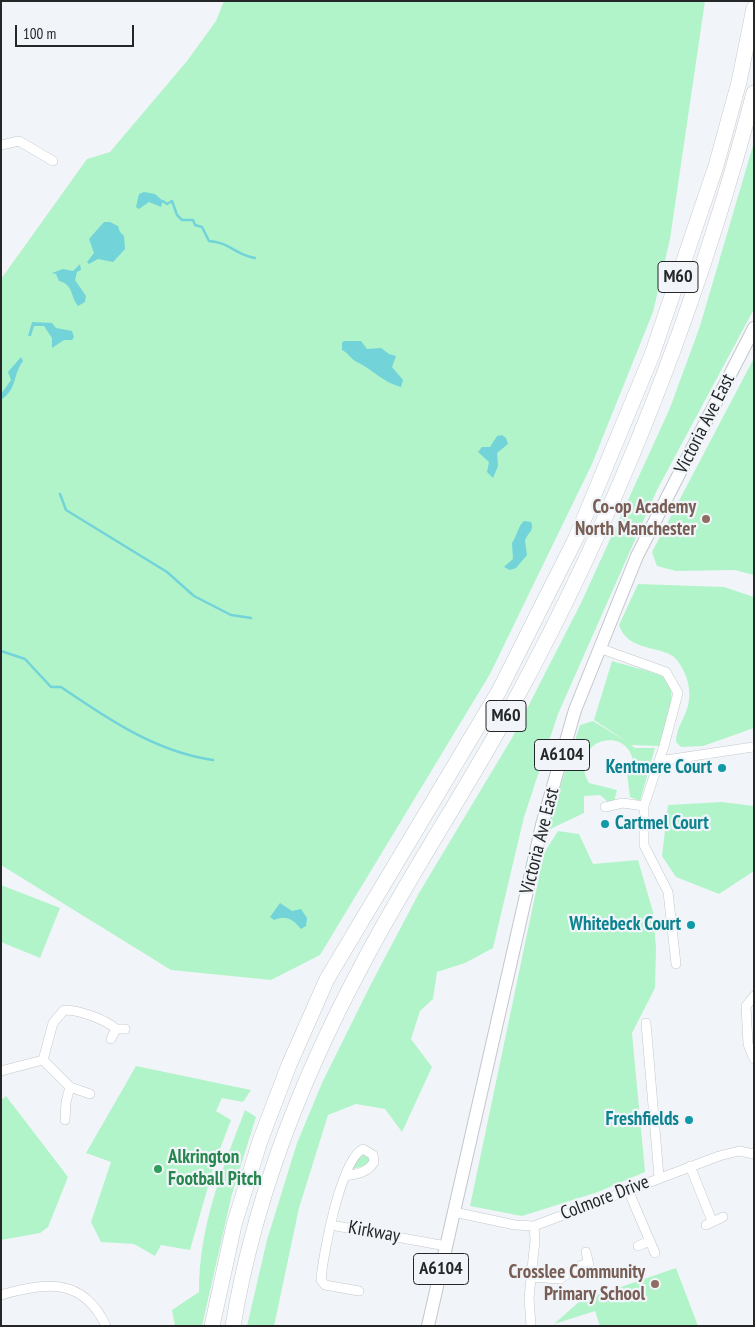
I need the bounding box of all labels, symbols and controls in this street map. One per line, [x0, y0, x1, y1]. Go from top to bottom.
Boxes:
scale bar [18, 15, 136, 47]
text: 100 m [23, 24, 56, 43]
road number: M60 [658, 262, 698, 292]
street label: Victoria Ave East [670, 370, 740, 478]
place label: Co-op Academy North Manchester [575, 497, 696, 541]
marker: Co-op Academy North Manchester [700, 513, 712, 525]
road number: M60 [486, 700, 526, 731]
road number: A6104 [534, 740, 590, 770]
place label: Kentmere Court [606, 757, 712, 779]
marker: Kentmere Court [716, 762, 728, 774]
street label: Victoria Ave East [516, 785, 564, 897]
place label: Cartmel Court [615, 813, 709, 835]
marker: Cartmel Court [599, 818, 611, 830]
place label: Whitebeck Court [569, 914, 681, 936]
marker: Whitebeck Court [685, 919, 697, 931]
place label: Freshfields [606, 1109, 679, 1131]
marker: Freshfields [683, 1114, 695, 1126]
place label: Alkrington Football Pitch [168, 1147, 262, 1191]
marker: Alkrington Football Pitch [152, 1163, 164, 1175]
street label: Colmore Drive [558, 1171, 652, 1225]
street label: Kirkway [346, 1216, 402, 1248]
road number: A6104 [414, 1254, 468, 1285]
place label: Crosslee Community Primary School [509, 1262, 645, 1306]
marker: Crosslee Community Primary School [649, 1278, 661, 1290]

